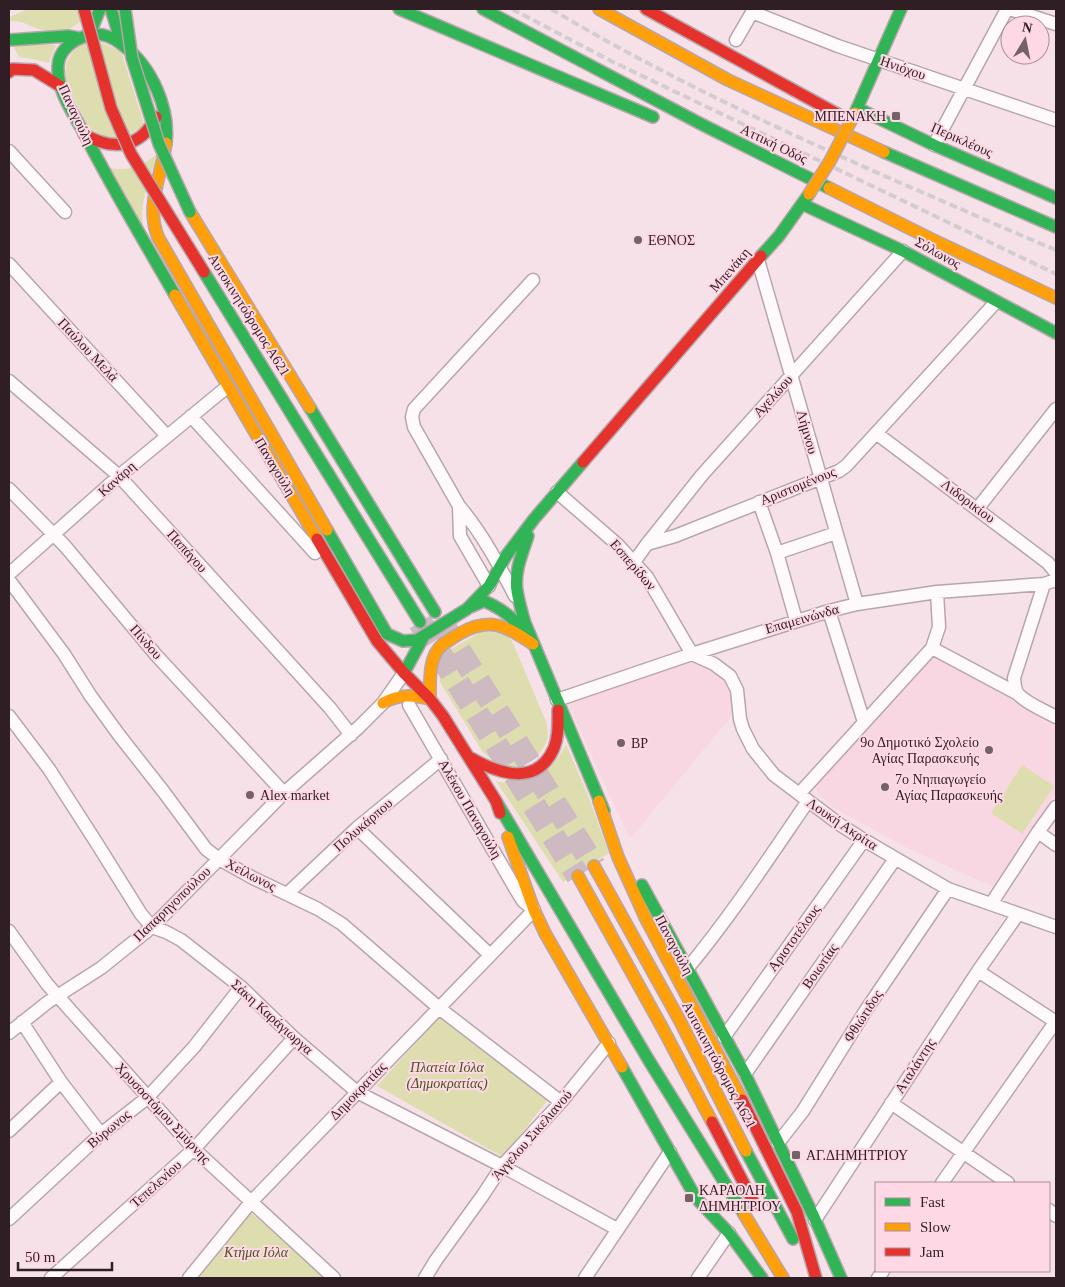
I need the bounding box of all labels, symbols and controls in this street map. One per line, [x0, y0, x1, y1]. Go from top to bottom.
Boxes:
north arrow [1000, 15, 1050, 65]
text: N [1021, 19, 1033, 36]
street label: Ηνιόχου [878, 53, 928, 83]
street label: Παναγούλη [55, 82, 97, 148]
place label: ΜΠΕΝΑΚΗ [814, 109, 886, 124]
marker: ΜΠΕΝΑΚΗ [890, 110, 902, 122]
street label: Περικλέους [929, 120, 996, 160]
street label: Αττική Οδός [738, 121, 810, 167]
place label: ΕΘΝΟΣ [648, 233, 695, 248]
marker: ΕΘΝΟΣ [632, 234, 644, 246]
street label: Σόλωνος [912, 234, 964, 272]
street label: Μπενάκη [707, 245, 753, 295]
street label: Αυτοκινητόδρομος Α621 [205, 251, 293, 379]
street label: Παύλου Μελά [55, 315, 122, 385]
street label: Αχελώου [750, 372, 796, 420]
street label: Λήμνου [794, 408, 820, 456]
street label: Παναγούλη [252, 435, 298, 499]
street label: Κανάρη [95, 458, 139, 500]
street label: Αριστομένους [758, 464, 838, 508]
street label: Λιδορικίου [938, 476, 998, 526]
street label: Παπάγου [164, 527, 210, 575]
street label: Εσπερίδων [607, 537, 659, 593]
street label: Επαμεινώνδα [763, 601, 841, 637]
street label: Πίνδου [127, 622, 165, 662]
place label: 9ο Δημοτικό Σχολείο Αγίας Παρασκευής [860, 735, 979, 766]
place label: BP [631, 736, 648, 751]
marker: BP [615, 737, 627, 749]
marker: 9ο Δημοτικό Σχολείο Αγίας Παρασκευής [983, 744, 995, 756]
street label: Αλέκου Παναγούλη [435, 757, 505, 861]
place label: 7ο Νηπιαγωγείο Αγίας Παρασκευής [895, 772, 1003, 803]
marker: 7ο Νηπιαγωγείο Αγίας Παρασκευής [879, 781, 891, 793]
place label: Alex market [260, 788, 330, 803]
marker: Alex market [244, 789, 256, 801]
street label: Πολυκάρπου [331, 795, 395, 855]
street label: Λουκή Ακρίτα [804, 795, 881, 854]
street label: Χείλωνος [223, 856, 279, 894]
street label: Παπαρηγοπούλου [130, 863, 214, 944]
street label: Αριστοτέλους [765, 901, 823, 974]
street label: Παναγούλη [652, 913, 696, 977]
street label: Βοιωτίας [799, 940, 841, 991]
street label: Σάκη Καράγιωργα [228, 977, 316, 1058]
street label: Φθιώτιδος [841, 987, 885, 1045]
street label: Αυτοκινητόδρομος Α621 [679, 999, 759, 1131]
street label: Αταλάντης [892, 1036, 938, 1096]
street label: Χρυσοστόμου Σμύρνης [112, 1059, 214, 1167]
street label: Δημοκρατίας [327, 1059, 390, 1123]
park label: Πλατεία Ιόλα (Δημοκρατίας) [406, 1060, 488, 1092]
street label: Άγγελου Σικελιανού [489, 1087, 575, 1183]
street label: Βύρωνος [85, 1106, 134, 1151]
place label: ΑΓ.ΔΗΜΗΤΡΙΟΥ [806, 1148, 908, 1163]
marker: ΑΓ.ΔΗΜΗΤΡΙΟΥ [790, 1149, 802, 1161]
street label: Τεπελενίου [128, 1157, 185, 1211]
legend [875, 1182, 1050, 1272]
place label: ΚΑΡΑΟΛΗ ΔΗΜΗΤΡΙΟΥ [699, 1183, 781, 1214]
marker: ΚΑΡΑΟΛΗ ΔΗΜΗΤΡΙΟΥ [683, 1192, 695, 1204]
text: Fast [920, 1194, 946, 1210]
text: Slow [920, 1219, 951, 1235]
scale bar [18, 1240, 111, 1272]
text: Jam [920, 1244, 944, 1260]
park label: Κτήμα Ιόλα [223, 1245, 289, 1260]
text: 50 m [25, 1249, 56, 1265]

